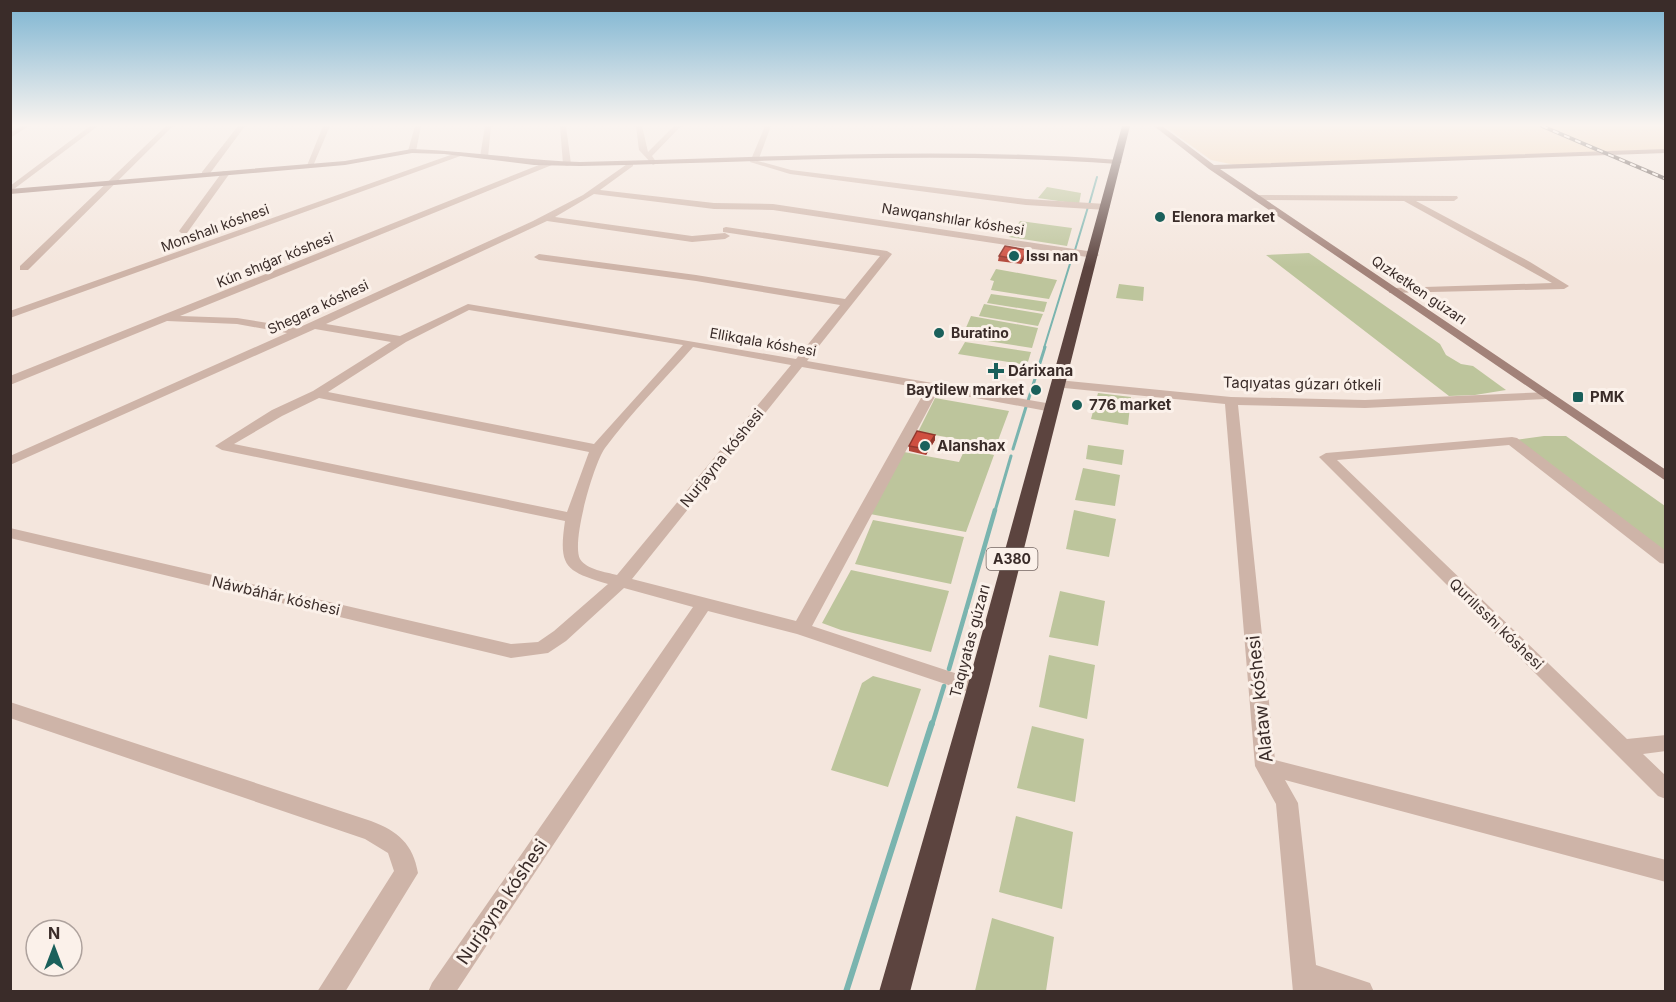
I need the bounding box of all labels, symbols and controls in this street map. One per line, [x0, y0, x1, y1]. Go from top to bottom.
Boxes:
street label: Nawqanshılar kóshesi [881, 199, 1026, 238]
street label: Monshalı kóshesi [158, 200, 271, 255]
place label: Elenora market [1172, 208, 1275, 225]
marker: Elenora market [1153, 210, 1167, 224]
street label: Kún shıǵar kóshesi [214, 228, 336, 291]
place label: Issı nan [1026, 247, 1078, 264]
marker: Issı nan [1007, 249, 1021, 263]
street label: Qızketken gúzarı [1369, 251, 1470, 328]
street label: Shegara kóshesi [265, 276, 371, 337]
street label: Ellikqala kóshesi [708, 324, 818, 359]
place label: Buratino [951, 324, 1009, 341]
marker: Buratino [932, 326, 946, 340]
place label: Dárixana [1008, 361, 1073, 380]
marker: Dárixana [989, 364, 1003, 378]
street label: Taqıyatas gúzarı ótkeli [1223, 373, 1381, 394]
place label: Baytilew market [906, 380, 1025, 399]
marker: Baytilew market [1029, 383, 1043, 397]
place label: PMK [1590, 387, 1625, 406]
marker: PMK [1571, 390, 1585, 404]
place label: 776 market [1089, 395, 1172, 414]
marker: 776 market [1070, 398, 1084, 412]
street label: Nurjayna kóshesi [676, 404, 767, 511]
place label: Alanshax [937, 436, 1006, 455]
marker: Alanshax [918, 439, 932, 453]
road number: A380 [986, 548, 1038, 570]
street label: Náwbáhár kóshesi [210, 572, 342, 619]
street label: Qurılısshı kóshesi [1445, 574, 1547, 673]
street label: Taqıyatas gúzarı [945, 582, 994, 700]
street label: Alataw kóshesi [1242, 635, 1277, 764]
street label: Nurjayna kóshesi [452, 835, 551, 968]
north arrow [24, 918, 84, 978]
text: N [48, 923, 60, 943]

